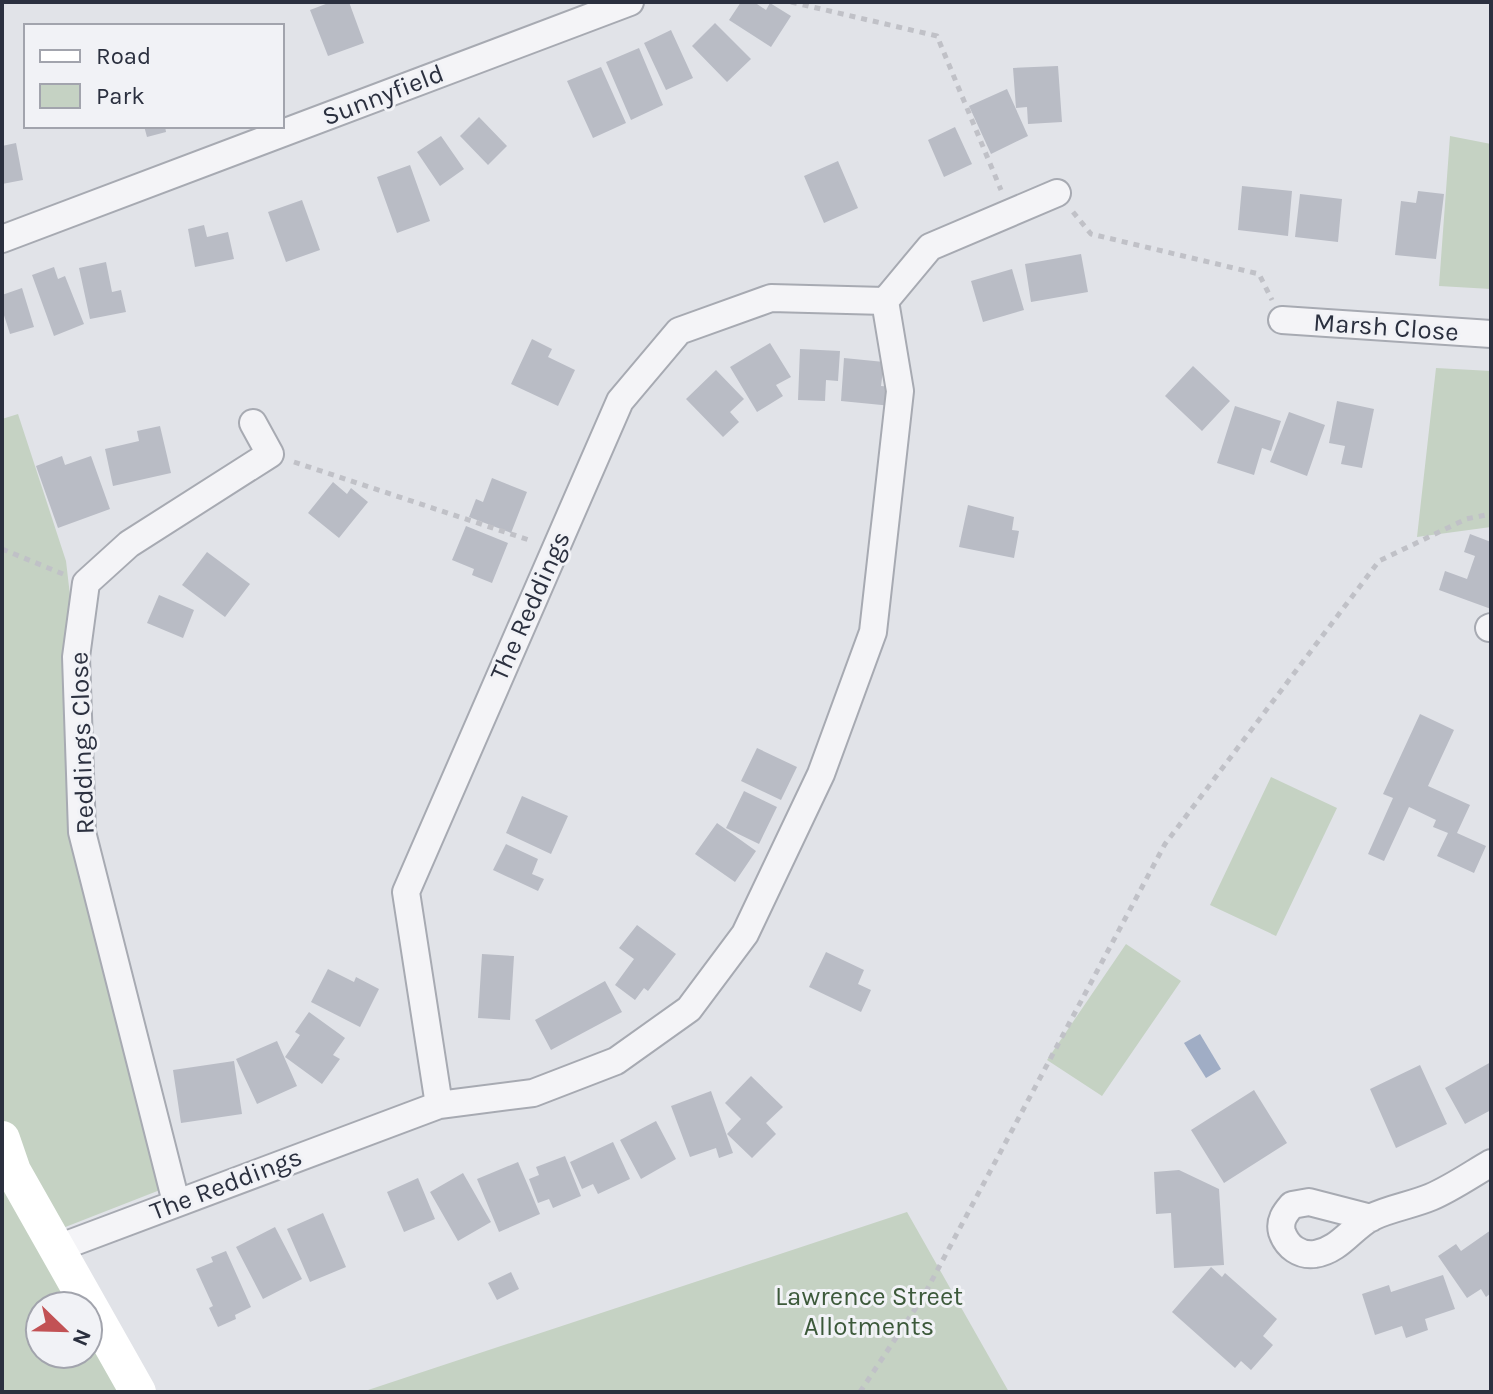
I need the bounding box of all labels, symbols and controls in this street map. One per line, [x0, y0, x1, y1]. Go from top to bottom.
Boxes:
legend [24, 24, 284, 128]
text: Road [96, 42, 151, 70]
street label: Sunnyfield [318, 58, 448, 132]
text: Park [96, 82, 145, 110]
street label: Marsh Close [1312, 306, 1460, 348]
street label: The Reddings [483, 527, 577, 685]
street label: Reddings Close [63, 651, 101, 835]
street label: The Reddings [146, 1141, 306, 1227]
park label: Lawrence Street Allotments [775, 1281, 963, 1342]
north arrow [24, 1290, 104, 1370]
text: N [66, 1325, 97, 1350]

